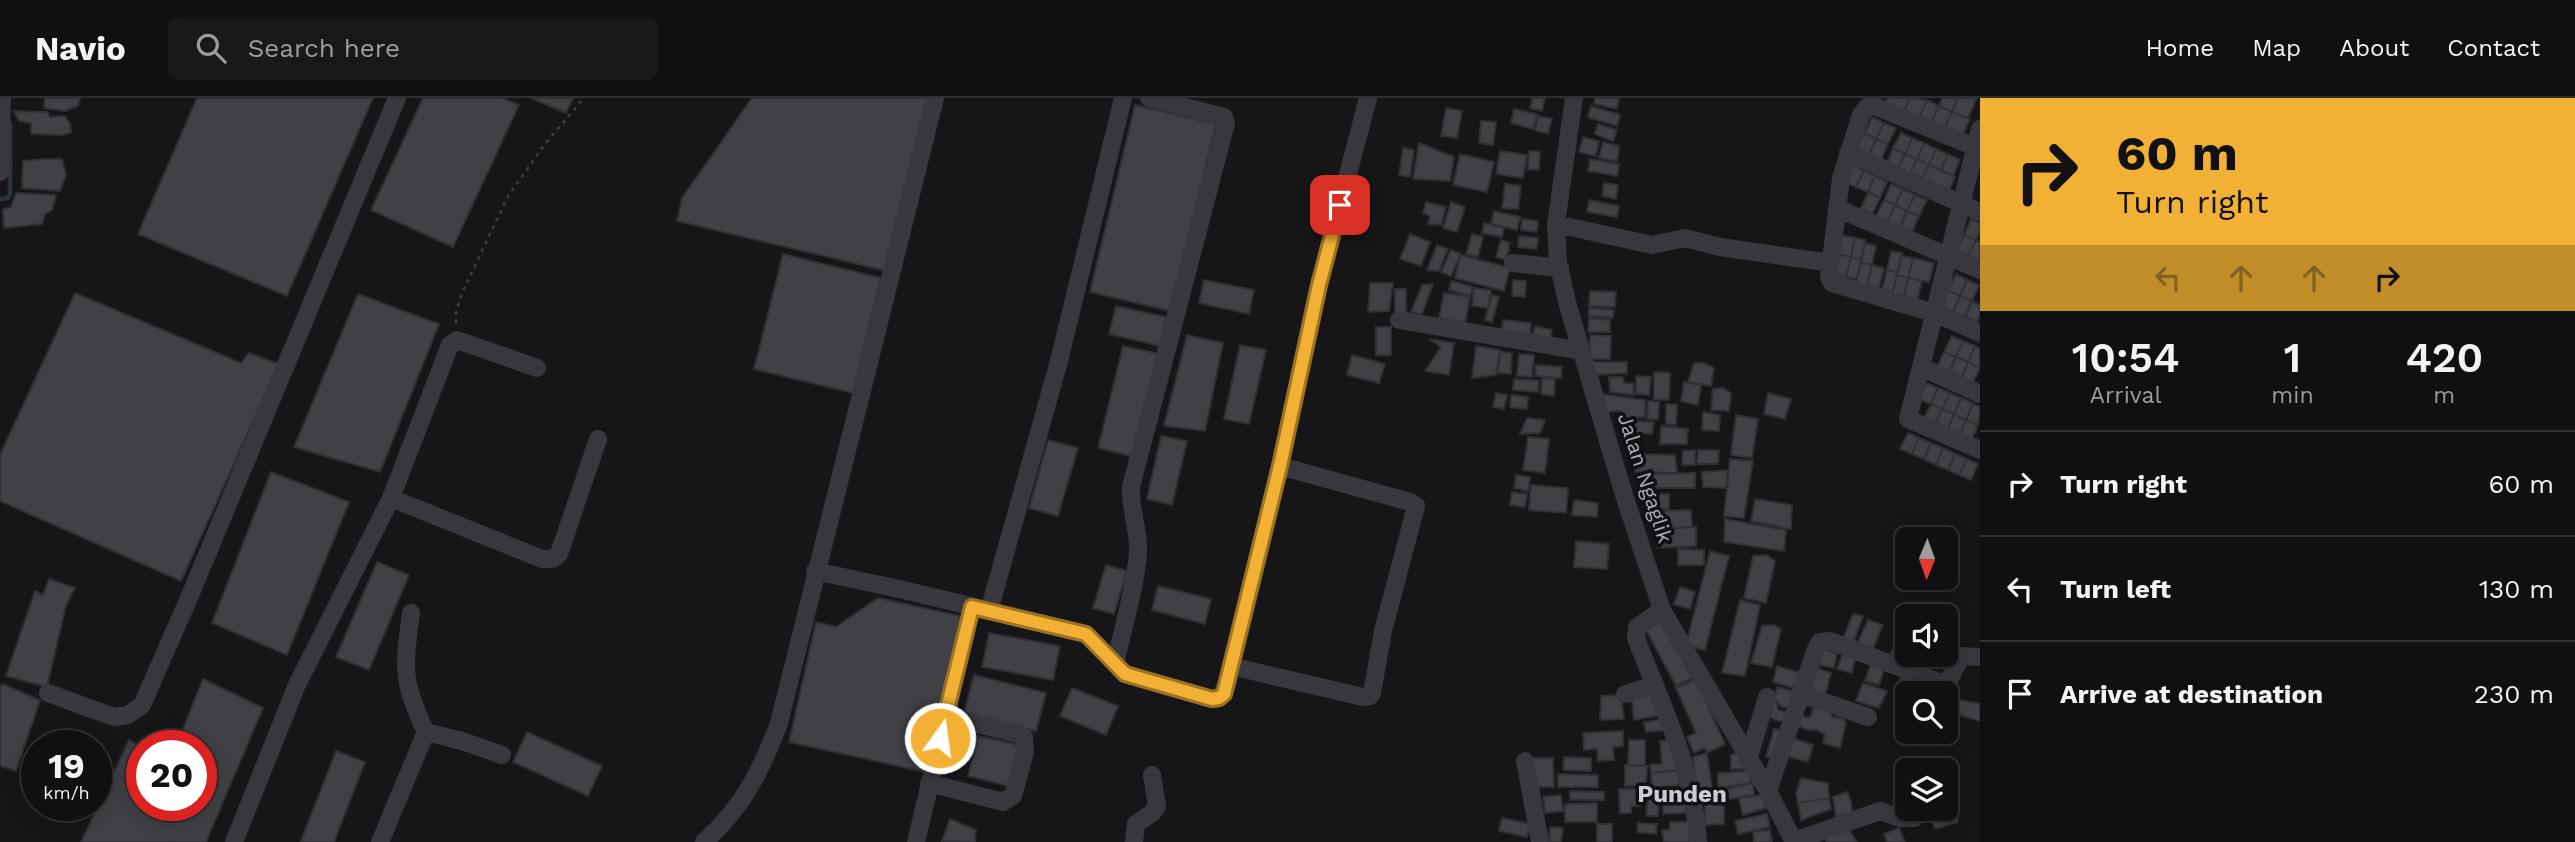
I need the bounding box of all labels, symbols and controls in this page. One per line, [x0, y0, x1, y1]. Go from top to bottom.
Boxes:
search box [168, 17, 658, 80]
text: Navio [35, 29, 126, 68]
icon: search [192, 29, 230, 67]
text: Search here [248, 33, 400, 63]
text: Home [2146, 34, 2214, 62]
text: Map [2252, 34, 2301, 62]
text: About [2339, 34, 2409, 62]
text: Contact [2447, 34, 2540, 62]
text: 60 m [2116, 124, 2238, 182]
icon: right [2001, 126, 2092, 217]
pin [1310, 175, 1370, 235]
text: Turn right [2116, 183, 2268, 221]
icon: arrive [1321, 186, 1359, 224]
icon: left [2149, 259, 2187, 297]
icon: ahead [2222, 259, 2260, 297]
icon: ahead [2295, 259, 2333, 297]
icon: right [2368, 259, 2406, 297]
text: 10:54 [2072, 333, 2180, 382]
text: 1 [2284, 333, 2301, 382]
text: 420 [2405, 333, 2483, 382]
text: Arrival [2090, 382, 2162, 409]
text: min [2271, 382, 2314, 409]
text: m [2433, 382, 2455, 409]
street label: Jalan Ngaglik [1613, 410, 1678, 546]
icon: right [2001, 465, 2039, 503]
text: Turn right [2060, 469, 2187, 499]
text: 60 m [2488, 469, 2554, 499]
north arrow [1895, 527, 1958, 590]
map controls [1895, 527, 1958, 821]
icon: left [2001, 570, 2039, 608]
text: Turn left [2060, 574, 2171, 604]
text: 130 m [2479, 574, 2554, 604]
button: sound [1895, 604, 1958, 667]
icon: arrive [2001, 675, 2039, 713]
text: Arrive at destination [2060, 679, 2323, 709]
text: 230 m [2474, 679, 2554, 709]
button: search [1895, 681, 1958, 744]
position arrow [903, 701, 977, 775]
speed limit sign: 20 [126, 730, 217, 821]
text: 19 [48, 745, 85, 787]
button: layers [1895, 758, 1958, 821]
district label: Punden [1637, 780, 1727, 808]
text: km/h [43, 782, 90, 803]

